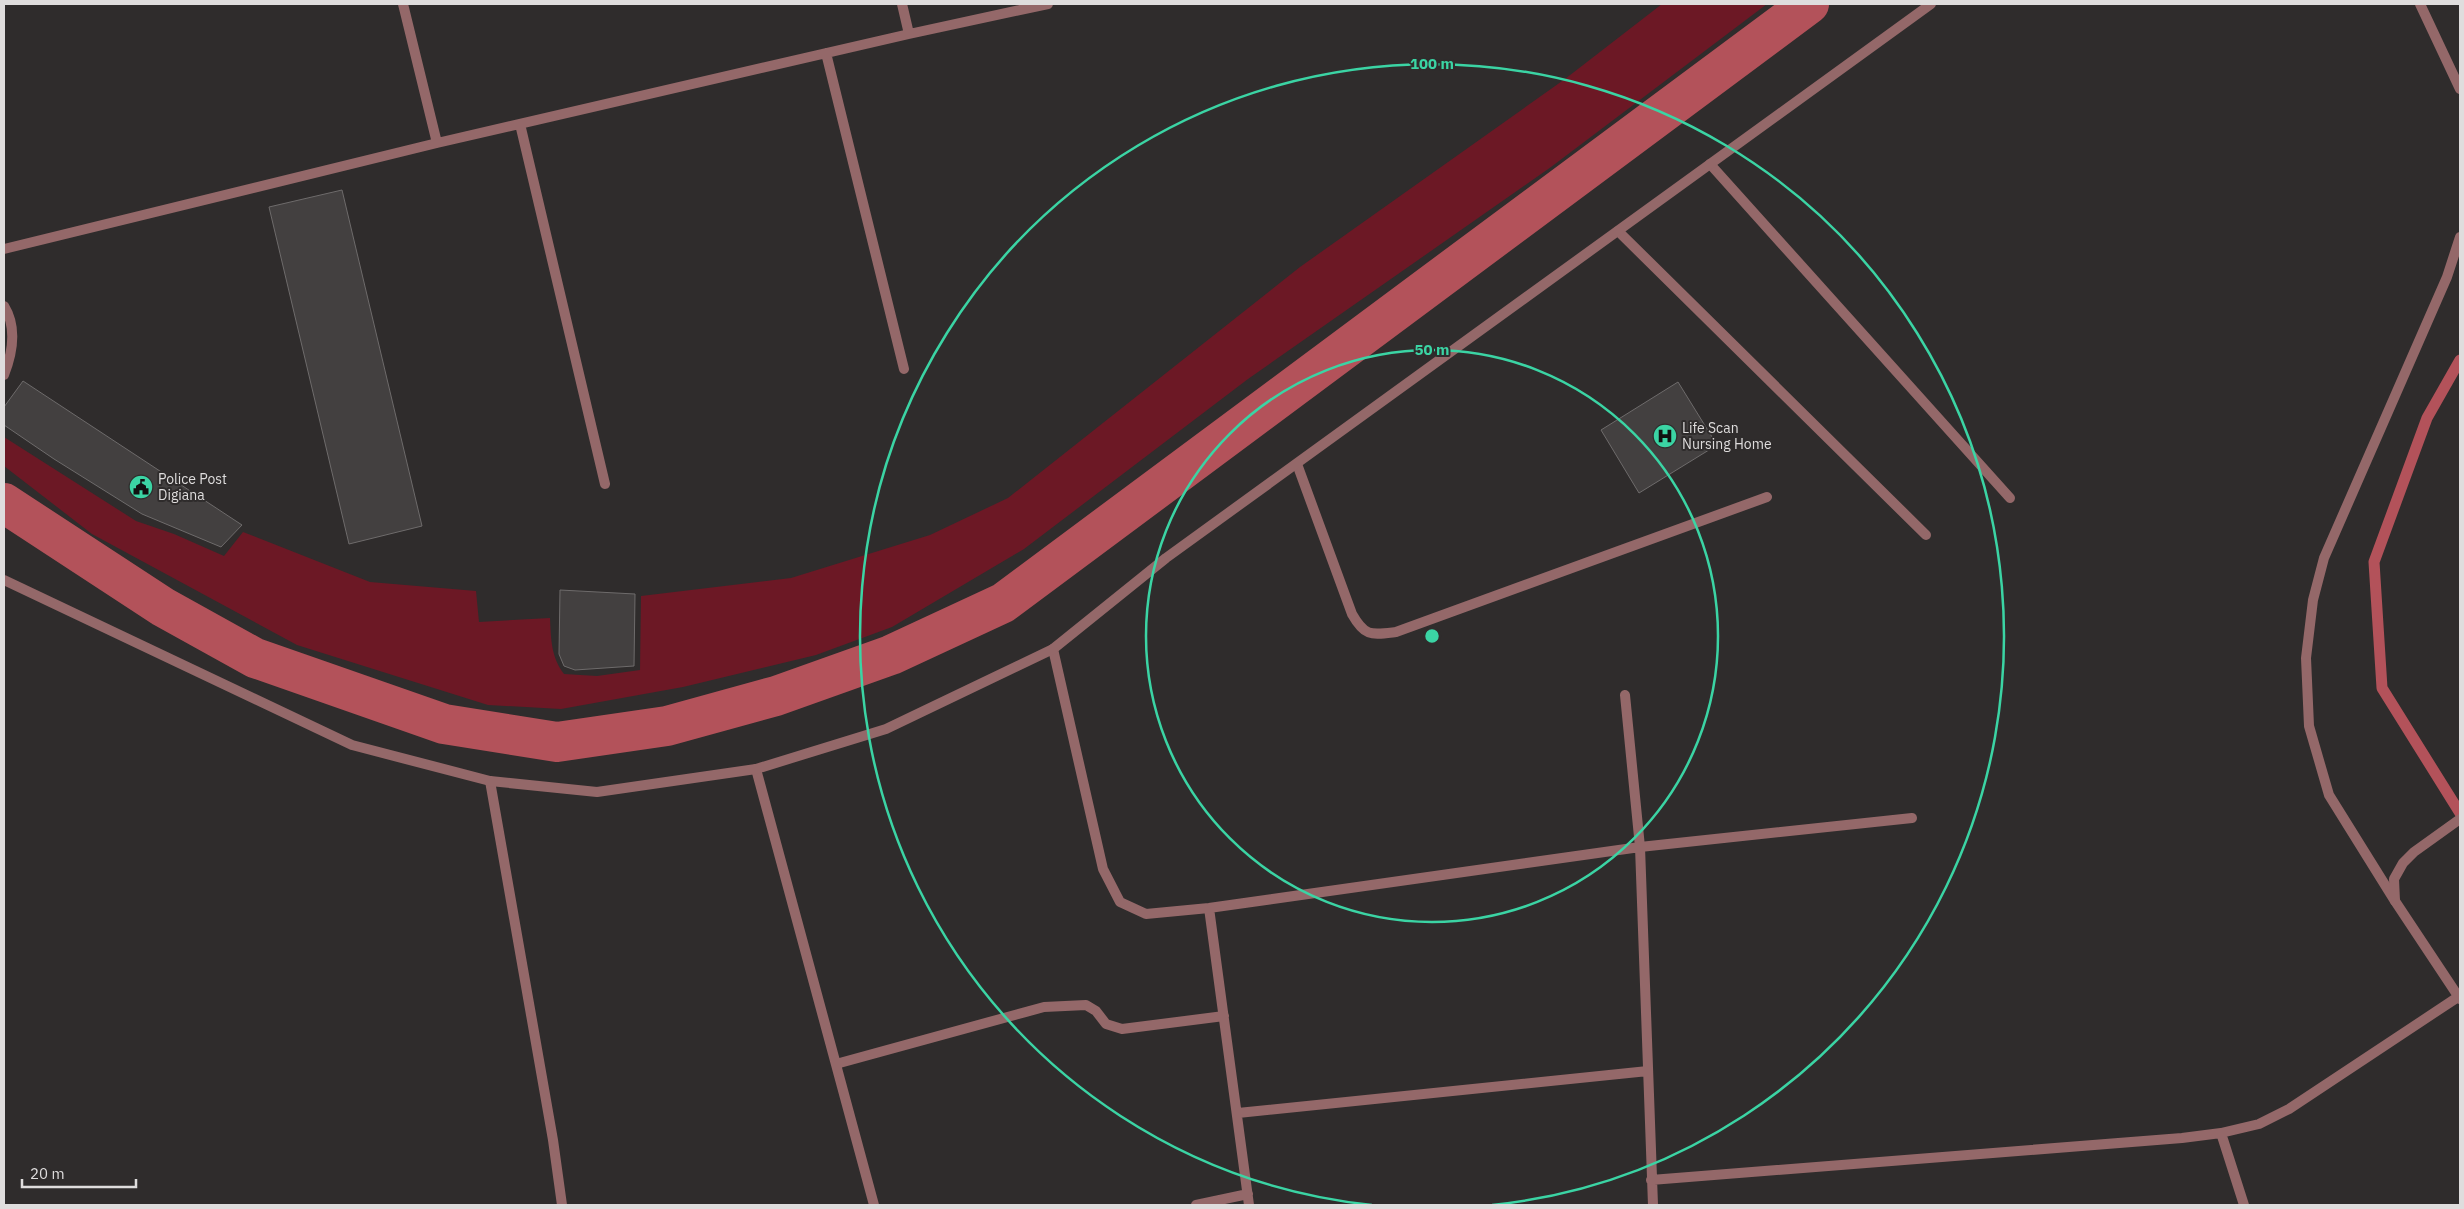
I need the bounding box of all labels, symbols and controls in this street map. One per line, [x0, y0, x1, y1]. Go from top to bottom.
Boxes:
text: 100 m [1410, 54, 1454, 73]
text: 50 m [1415, 340, 1449, 359]
place label: Life Scan Nursing Home [1682, 419, 1772, 453]
hospital icon: Life Scan Nursing Home [1652, 423, 1678, 449]
place label: Police Post Digiana [158, 470, 227, 504]
public building icon: Police Post Digiana [128, 474, 154, 500]
centre of rings [1423, 627, 1441, 645]
scale bar [22, 1156, 136, 1188]
text: 20 m [30, 1164, 65, 1183]

